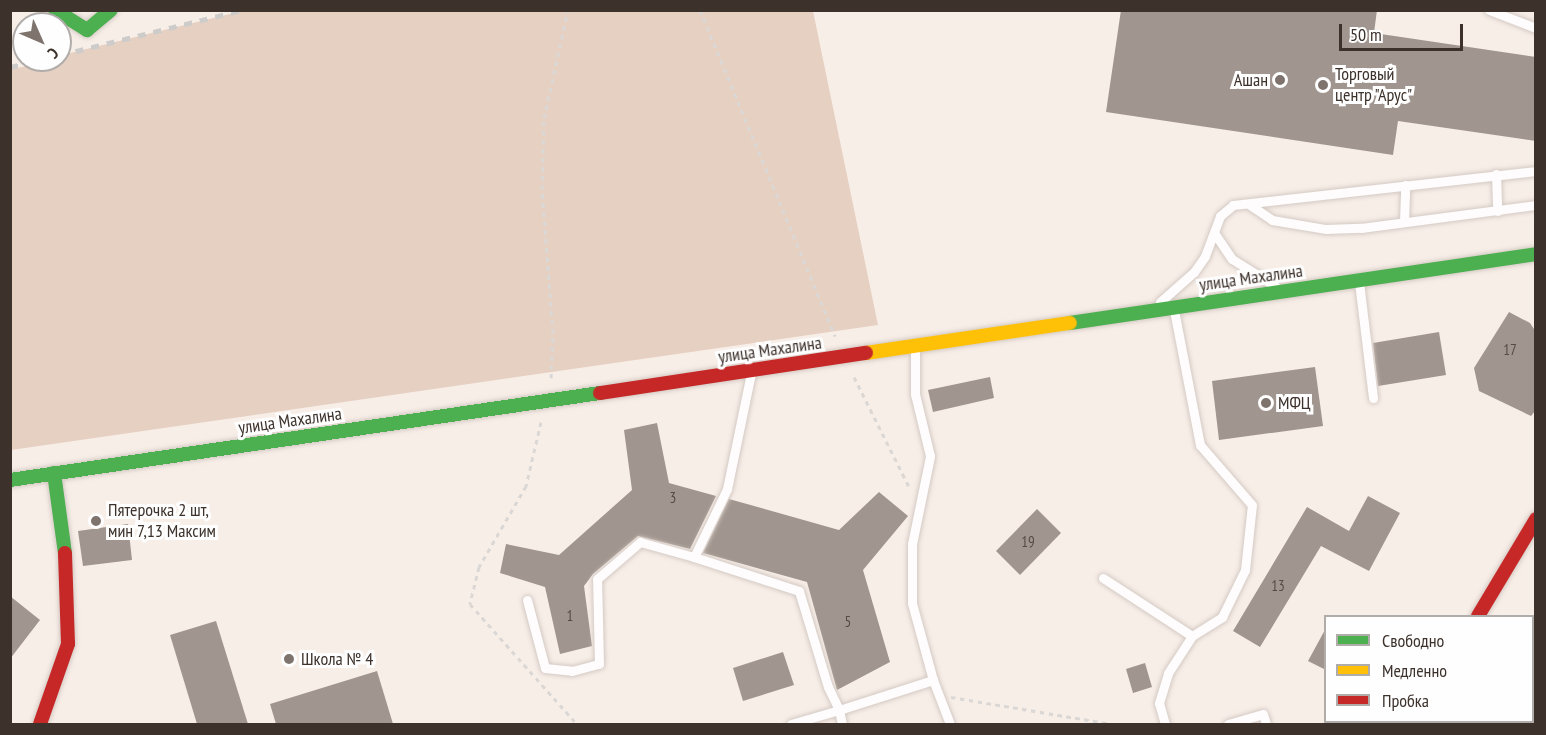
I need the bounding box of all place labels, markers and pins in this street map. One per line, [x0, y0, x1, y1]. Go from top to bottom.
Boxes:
place label: Торговый центр "Арус" [1335, 64, 1413, 106]
place label: Ашан [1234, 69, 1268, 91]
marker: Ашан [1273, 73, 1287, 87]
marker: Торговый центр "Арус" [1316, 78, 1330, 92]
place label: МФЦ [1278, 392, 1311, 414]
marker: МФЦ [1259, 396, 1273, 410]
place label: Пятерочка 2 шт, мин 7,13 Максим [108, 500, 216, 542]
marker: Пятерочка 2 шт, мин 7,13 Максим [89, 514, 103, 528]
place label: Школа № 4 [301, 648, 373, 670]
marker: Школа № 4 [282, 652, 296, 666]

